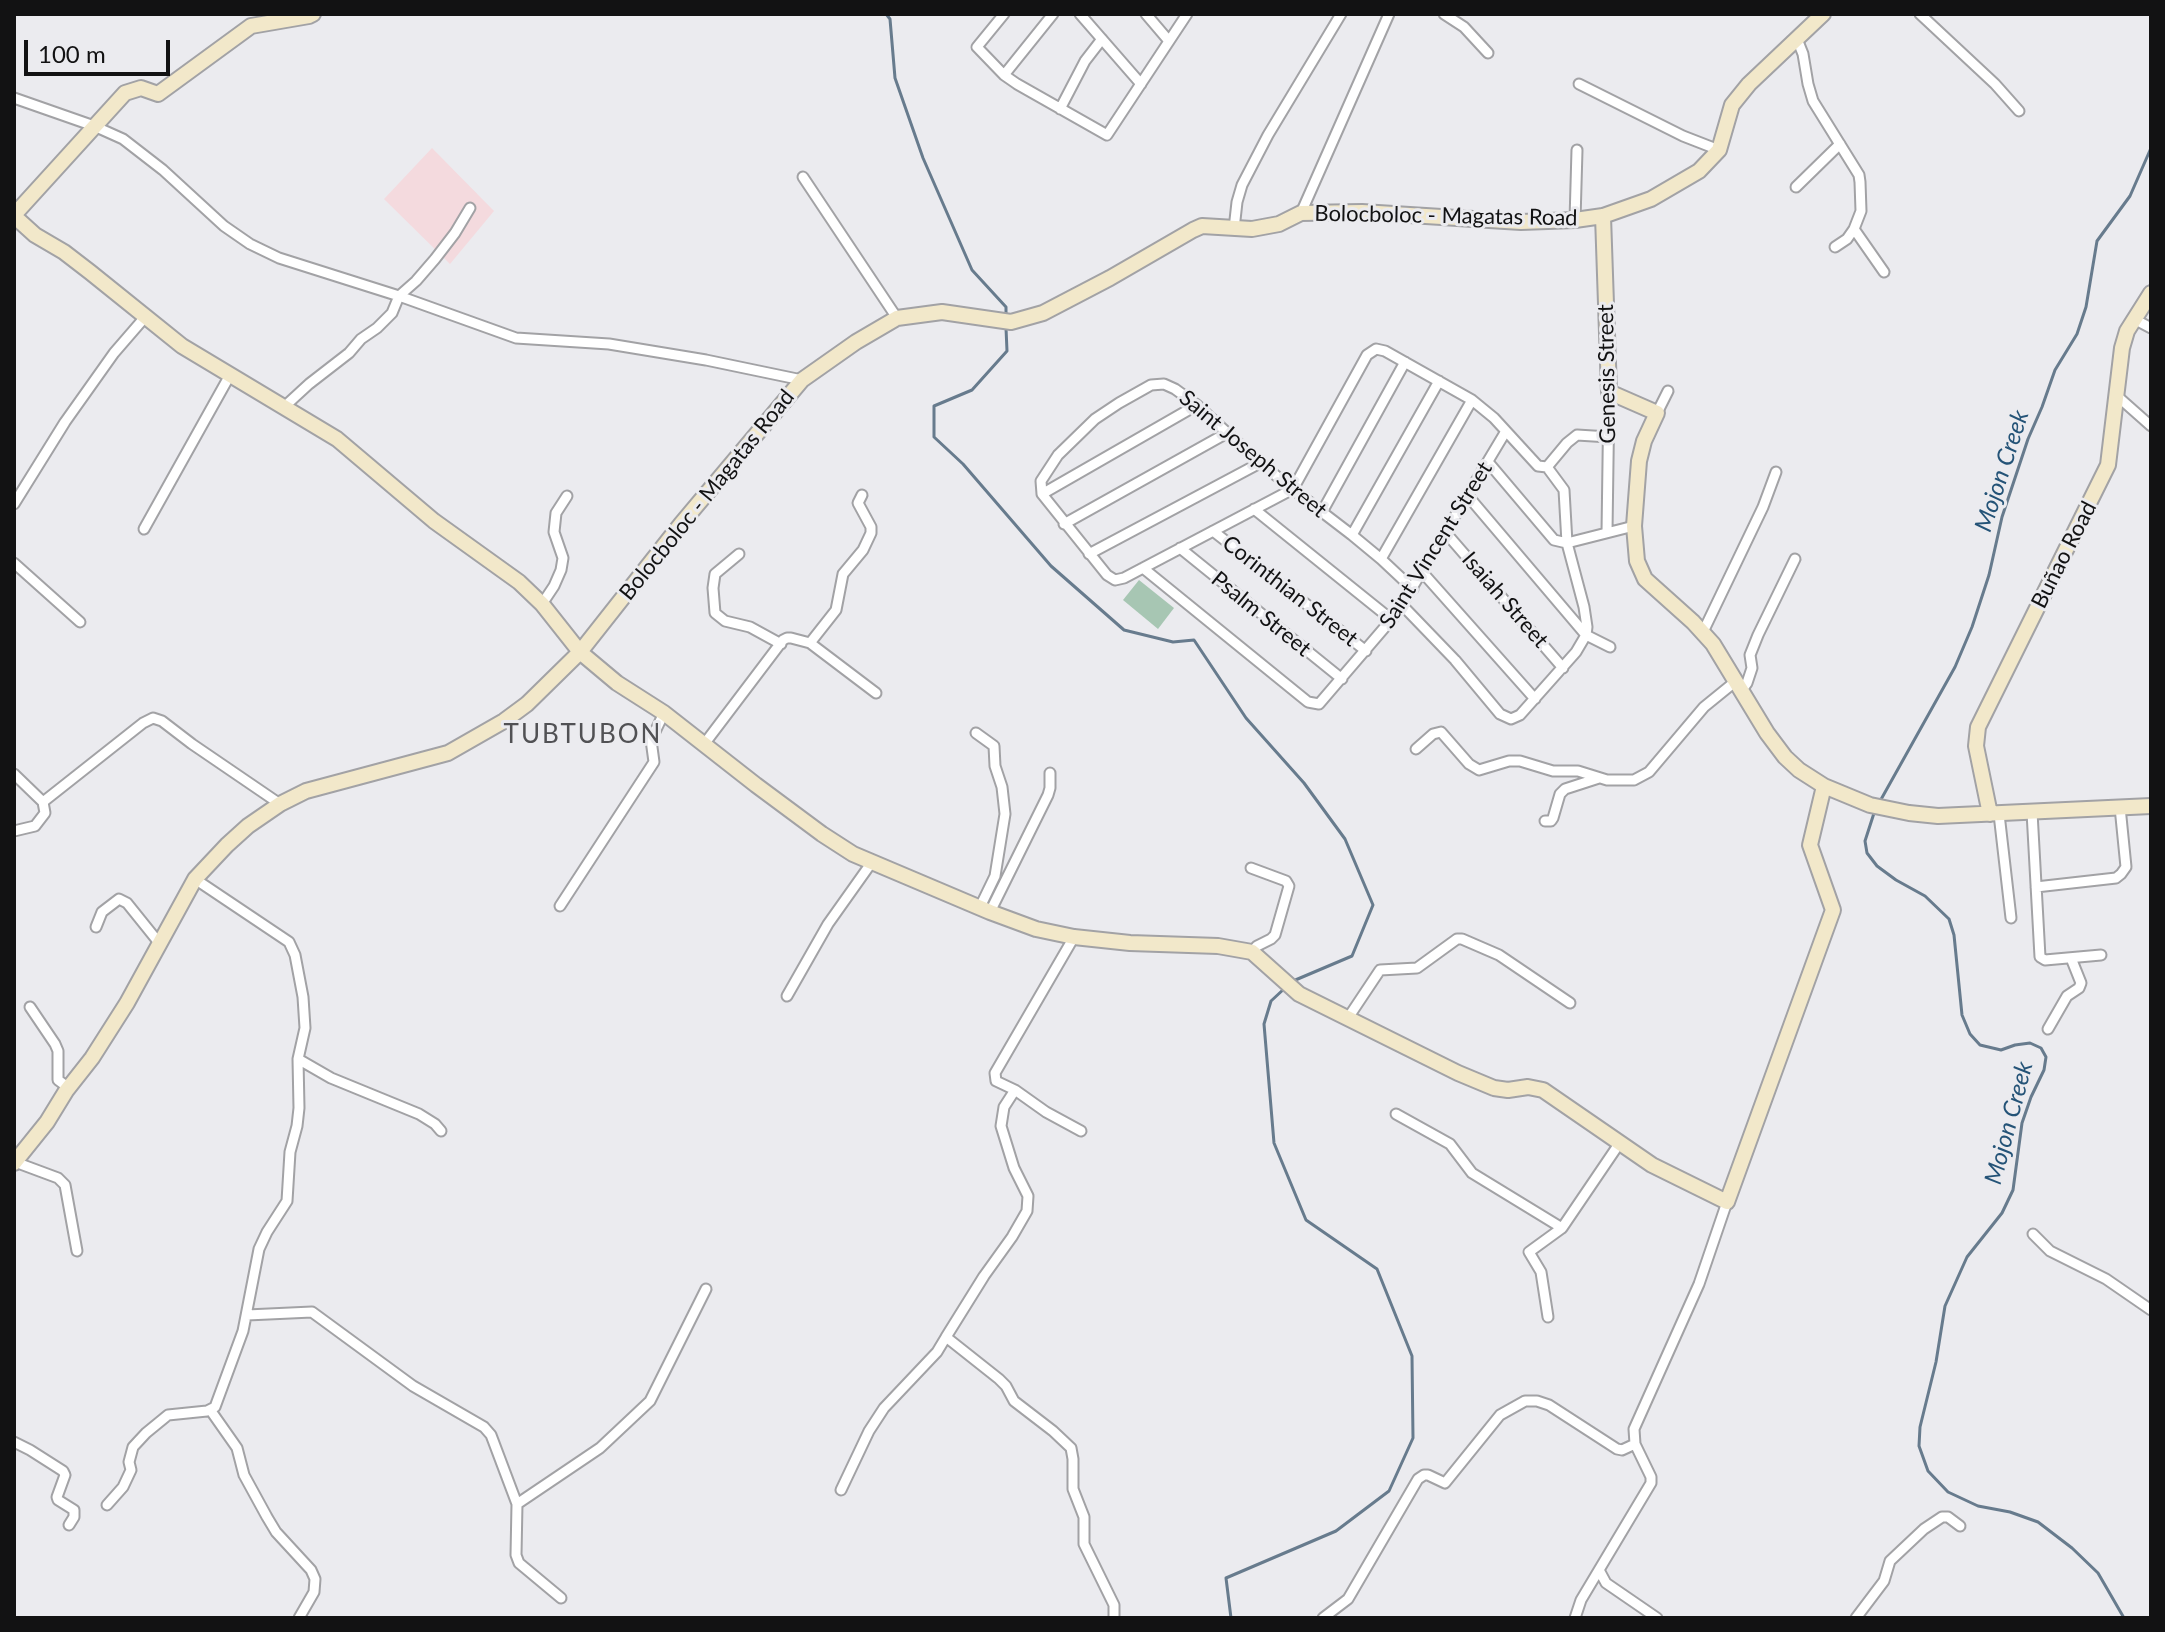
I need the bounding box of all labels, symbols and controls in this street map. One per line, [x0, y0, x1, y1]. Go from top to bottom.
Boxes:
scale bar [28, 24, 174, 74]
text: 100 m [38, 39, 106, 68]
street label: Bolocboloc - Magatas Road [1314, 201, 1578, 231]
street label: Genesis Street [1593, 304, 1621, 444]
street label: Bolocboloc - Magatas Road [614, 384, 800, 606]
street label: Saint Joseph Street [1174, 385, 1332, 523]
water label: Mojon Creek [1969, 407, 2035, 535]
street label: Saint Vincent Street [1374, 457, 1498, 633]
street label: Buñao Road [2026, 497, 2102, 613]
street label: Corinthian Street [1217, 530, 1363, 652]
street label: Isaiah Street [1456, 547, 1554, 653]
street label: Psalm Street [1206, 566, 1316, 662]
district label: TUBTUBON [504, 719, 662, 751]
water label: Mojon Creek [1979, 1058, 2039, 1188]

